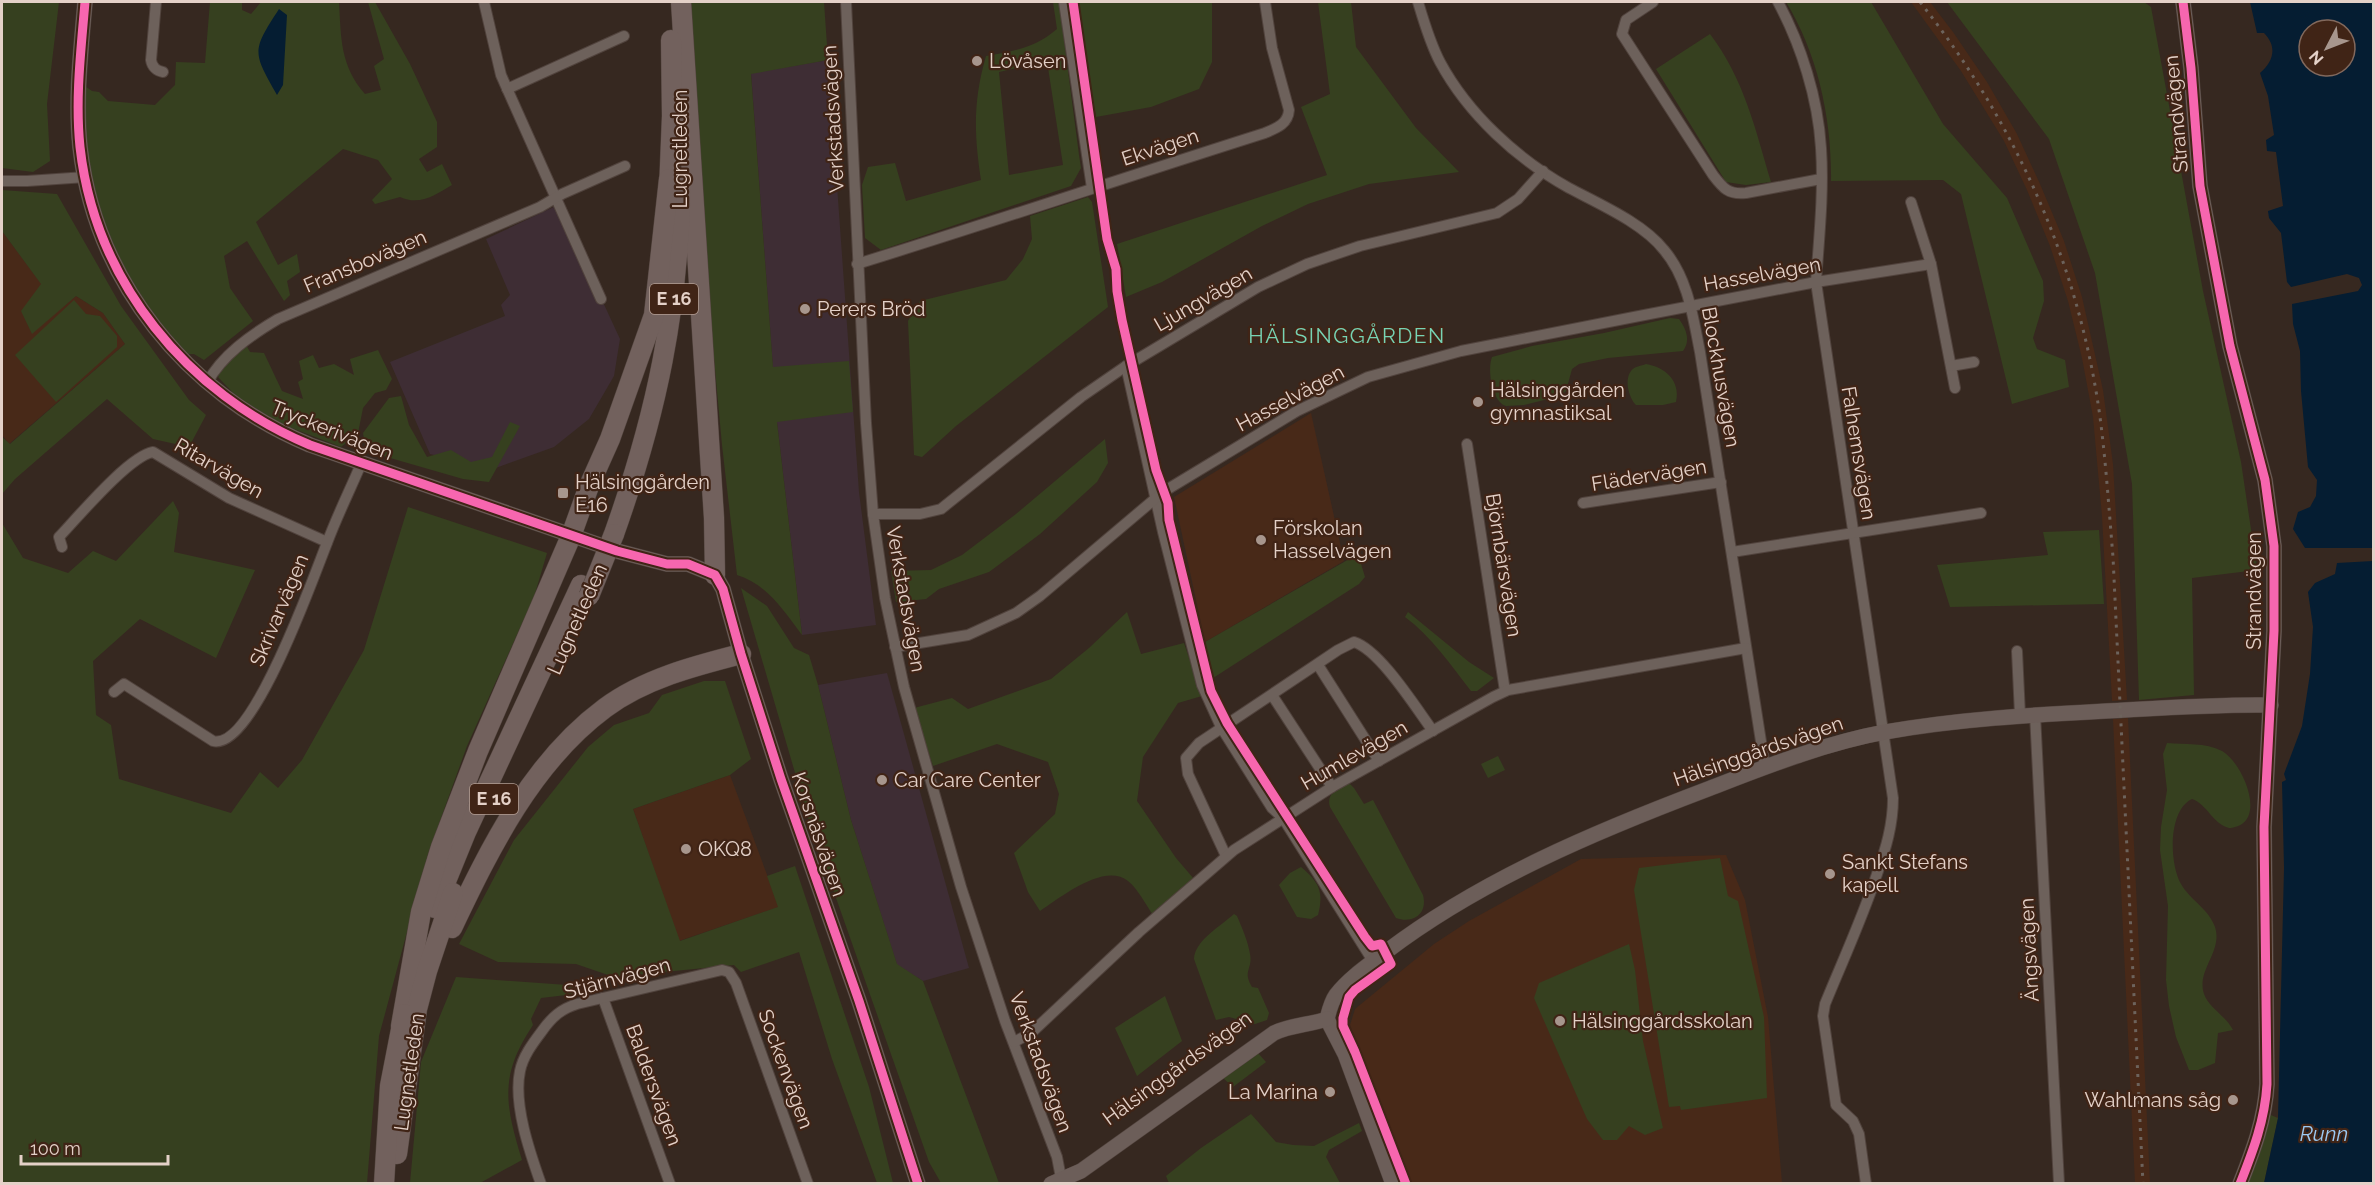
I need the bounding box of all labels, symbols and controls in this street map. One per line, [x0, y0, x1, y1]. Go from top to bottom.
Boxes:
north arrow [2297, 18, 2357, 78]
street label: Verkstadsvägen [817, 45, 849, 193]
text: N [2305, 47, 2327, 69]
place label: Lövåsen [989, 49, 1066, 73]
marker: Lövåsen [970, 54, 984, 68]
street label: Strandvägen [2159, 54, 2193, 174]
street label: Lugnetleden [668, 90, 692, 208]
street label: Ekvägen [1118, 123, 1202, 171]
street label: Fransbovägen [300, 224, 430, 298]
street label: Hasselvägen [1701, 252, 1823, 296]
street label: Ljungvägen [1150, 261, 1256, 337]
road number: E 16 [650, 284, 698, 314]
place label: Perers Bröd [817, 297, 926, 321]
marker: Perers Bröd [798, 302, 812, 316]
street label: Blockhusvägen [1697, 305, 1745, 449]
district label: HÄLSINGGÅRDEN [1248, 323, 1446, 348]
street label: Hasselvägen [1232, 360, 1348, 436]
place label: Hälsinggården gymnastiksal [1490, 378, 1625, 425]
street label: Falhemsvägen [1837, 384, 1881, 522]
street label: Tryckerivägen [268, 395, 396, 465]
marker: Hälsinggården gymnastiksal [1471, 395, 1485, 409]
street label: Ritarvägen [170, 433, 268, 503]
street label: Flädervägen [1590, 454, 1708, 496]
place label: Hälsinggården E16 [575, 470, 710, 517]
marker: Hälsinggården E16 [556, 486, 570, 500]
street label: Björnbärsvägen [1481, 491, 1527, 639]
place label: Förskolan Hasselvägen [1273, 516, 1392, 563]
street label: Verkstadsvägen [881, 524, 931, 674]
street label: Strandvägen [2242, 532, 2266, 650]
marker: Förskolan Hasselvägen [1254, 533, 1268, 547]
street label: Skrivarvägen [245, 550, 313, 670]
street label: Lugnetleden [542, 560, 612, 678]
street label: Hälsinggårdsvägen [1670, 711, 1846, 791]
street label: Humlevägen [1296, 715, 1412, 795]
place label: Car Care Center [894, 768, 1041, 792]
street label: Korsnäsvägen [787, 769, 851, 899]
marker: Car Care Center [875, 773, 889, 787]
road number: E 16 [470, 784, 518, 814]
place label: OKQ8 [698, 837, 752, 861]
marker: OKQ8 [679, 842, 693, 856]
place label: Sankt Stefans kapell [1842, 850, 1968, 897]
marker: Sankt Stefans kapell [1823, 867, 1837, 881]
street label: Ängsvägen [2014, 897, 2044, 1003]
street label: Stjärnvägen [561, 952, 673, 1004]
street label: Verkstadsvägen [1004, 988, 1078, 1136]
street label: Sockenvägen [753, 1006, 819, 1132]
street label: Hälsinggårdsvägen [1098, 1006, 1256, 1130]
place label: Hälsinggårdsskolan [1572, 1009, 1753, 1033]
street label: Lugnetleden [389, 1011, 429, 1133]
marker: Hälsinggårdsskolan [1553, 1014, 1567, 1028]
street label: Baldersvägen [621, 1021, 687, 1149]
place label: La Marina [1228, 1080, 1318, 1104]
marker: La Marina [1323, 1085, 1337, 1099]
place label: Wahlmans såg [2085, 1088, 2221, 1112]
marker: Wahlmans såg [2226, 1093, 2240, 1107]
water label: Runn [2300, 1121, 2348, 1146]
scale bar [21, 1128, 168, 1166]
text: 100 m [30, 1138, 81, 1159]

